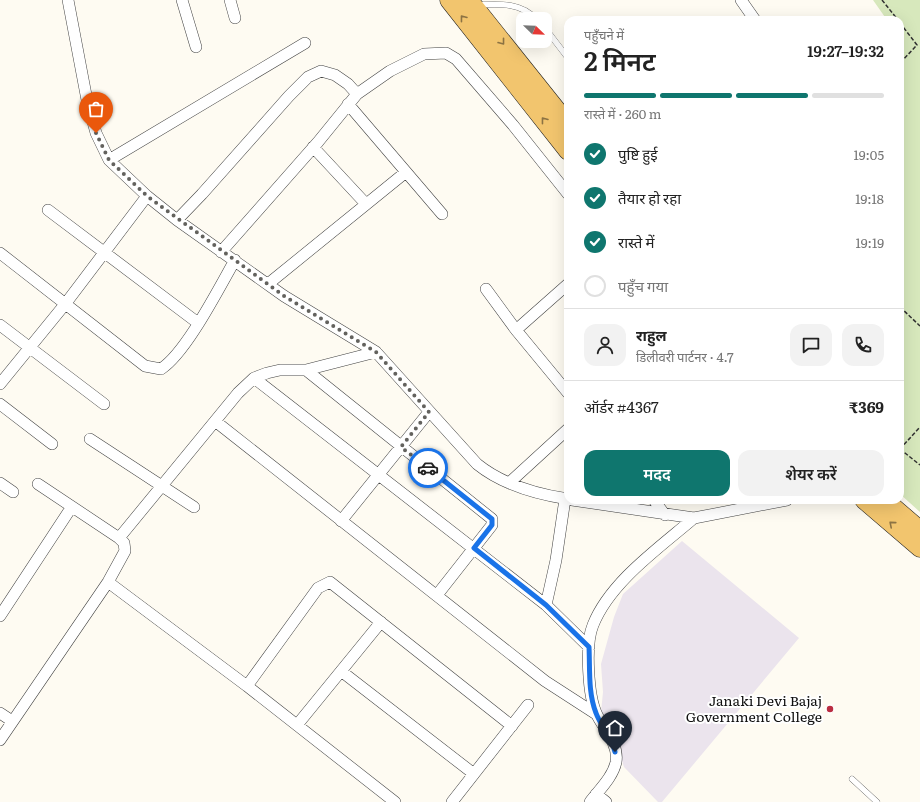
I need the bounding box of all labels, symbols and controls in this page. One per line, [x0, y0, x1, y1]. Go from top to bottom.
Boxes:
north arrow [516, 12, 552, 48]
map controls [516, 12, 552, 48]
one-way arrow [461, 15, 468, 22]
text: पहुँचने में [584, 25, 624, 44]
one-way arrow [497, 37, 504, 44]
text: 19:27–19:32 [807, 39, 884, 62]
text: 2 मिनट [584, 40, 656, 79]
pin [79, 92, 113, 133]
icon: bag [85, 98, 107, 120]
text: रास्ते में · 260 m [584, 104, 661, 123]
one-way arrow [542, 117, 549, 124]
text: पुष्टि हुई [618, 142, 658, 165]
icon: check [584, 143, 606, 165]
text: 19:05 [853, 145, 884, 164]
text: तैयार हो रहा [618, 186, 681, 209]
icon: check [584, 187, 606, 209]
text: 19:18 [855, 189, 884, 208]
text: रास्ते में [618, 230, 654, 253]
icon: check [584, 231, 606, 253]
text: 19:19 [855, 233, 884, 252]
text: पहुँच गया [618, 274, 668, 297]
text: राहुल [636, 323, 667, 346]
button: person [584, 324, 626, 366]
button: chat [790, 324, 832, 366]
button: phone [842, 324, 884, 366]
text: डिलीवरी पार्टनर · 4.7 [636, 347, 734, 366]
text: ऑर्डर #4367 [584, 395, 659, 418]
text: ₹369 [849, 395, 884, 418]
courier [408, 448, 448, 488]
button: मदद [584, 450, 730, 496]
button: शेयर करें [738, 450, 884, 496]
icon: car [417, 457, 439, 479]
one-way arrow [889, 521, 897, 528]
place label: Janaki Devi Bajaj Government College [686, 690, 822, 726]
marker: Janaki Devi Bajaj Government College [825, 704, 835, 714]
pin [598, 711, 632, 752]
icon: home [604, 717, 626, 739]

